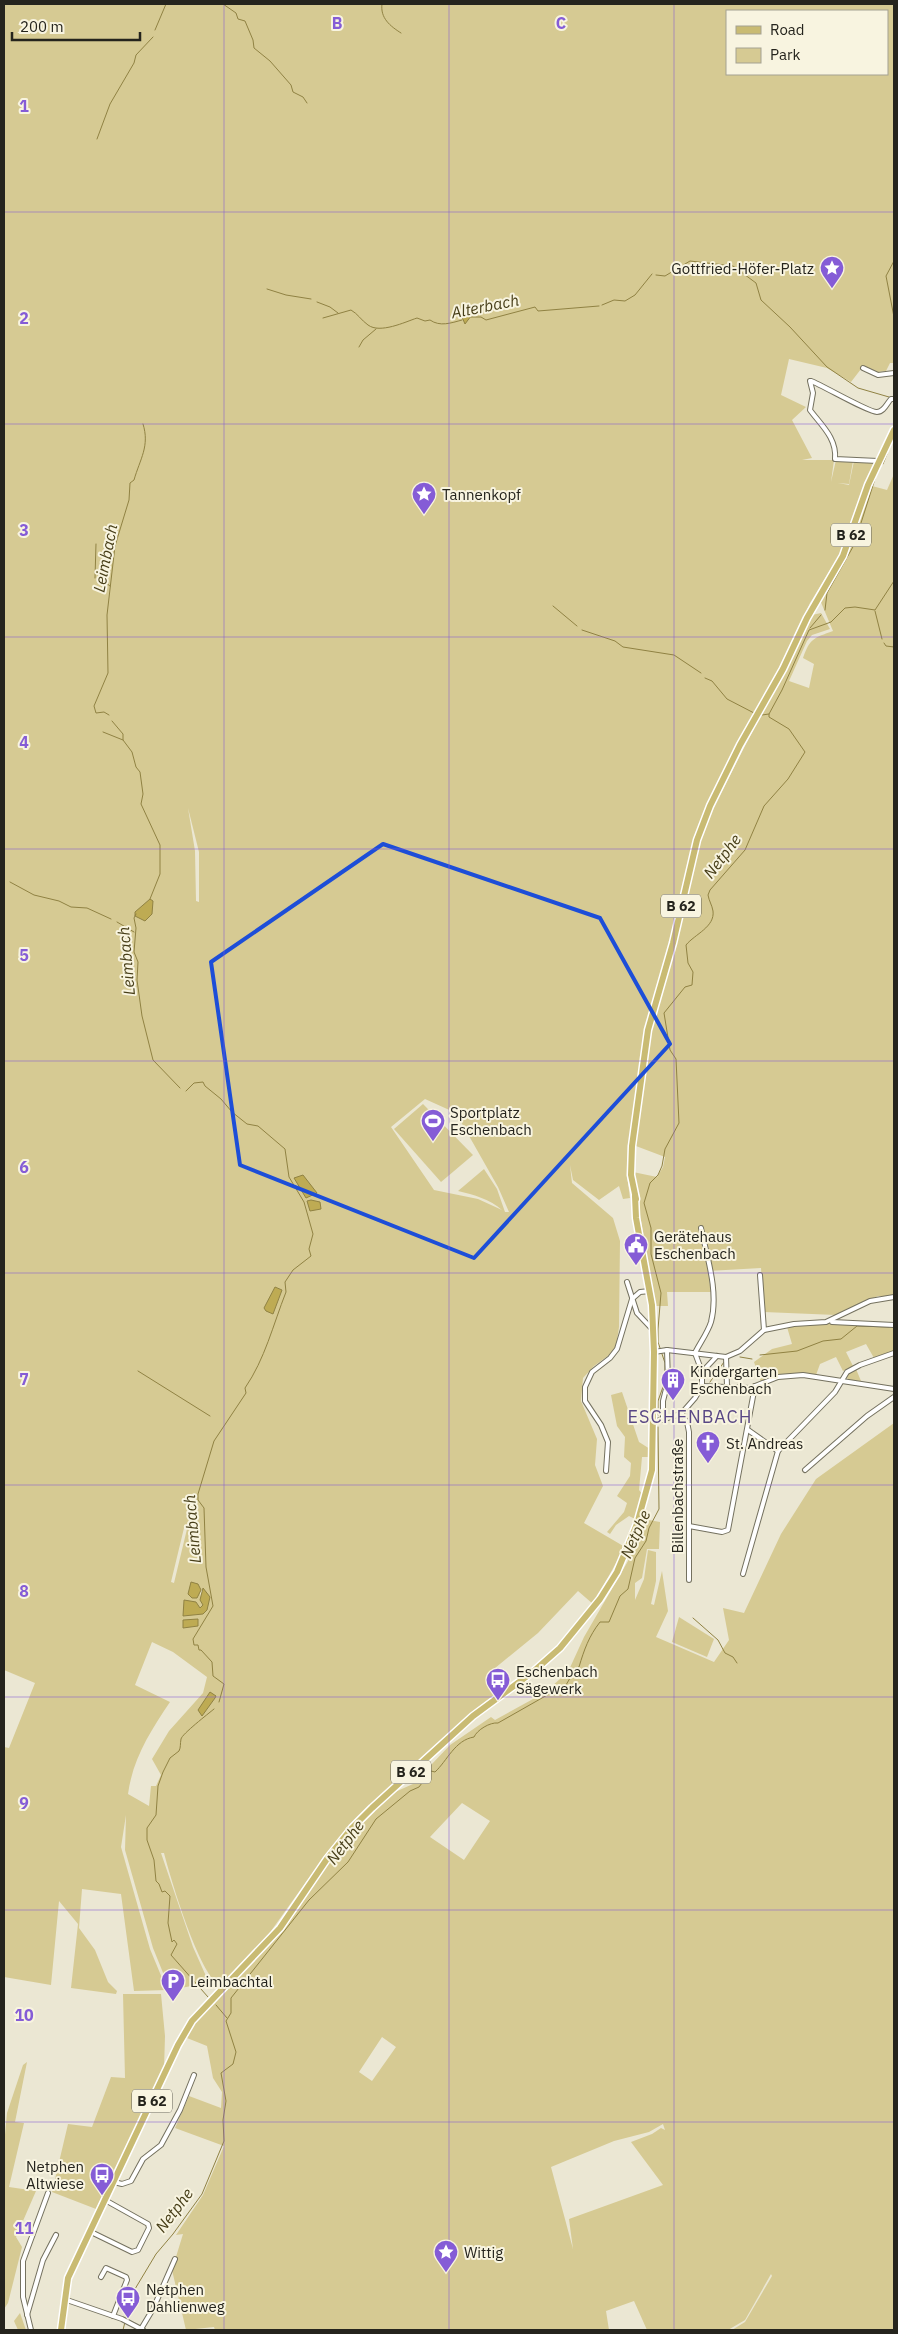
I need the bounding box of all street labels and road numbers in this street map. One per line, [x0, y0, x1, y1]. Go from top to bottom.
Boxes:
road number: B 62 [831, 524, 871, 546]
road number: B 62 [661, 894, 701, 918]
street label: Billenbachstraße [668, 1439, 687, 1553]
road number: B 62 [391, 1760, 431, 1784]
road number: B 62 [132, 2090, 172, 2112]

